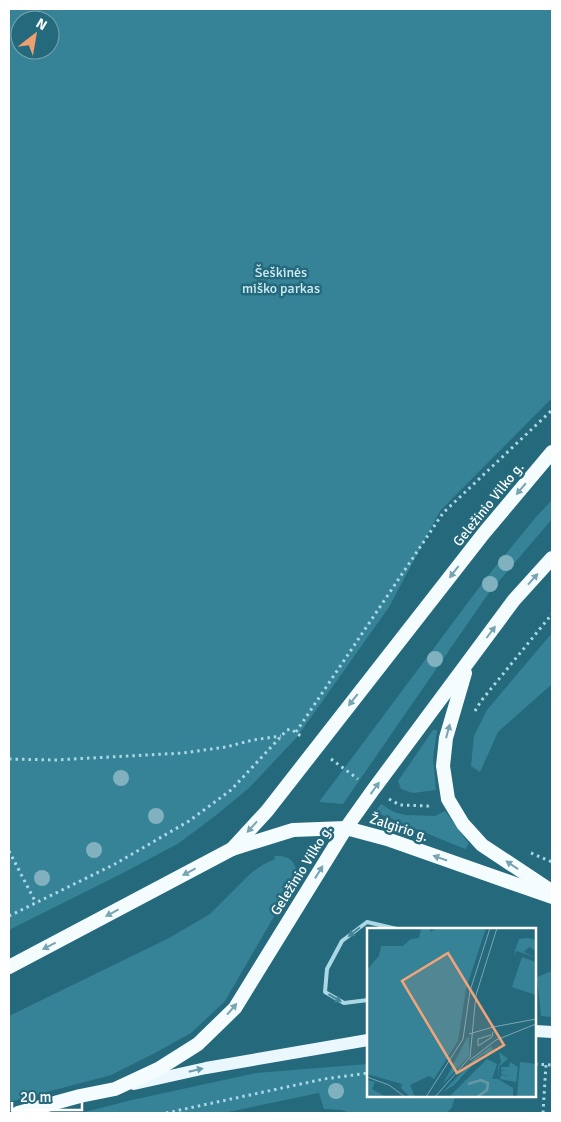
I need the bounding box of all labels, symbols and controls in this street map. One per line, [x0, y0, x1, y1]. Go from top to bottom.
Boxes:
north arrow [10, 10, 60, 60]
text: N [33, 14, 50, 34]
park label: Šeškinės miško parkas [242, 264, 320, 297]
street label: Geležinio Vilko g. [449, 459, 527, 550]
one-way arrow [515, 482, 526, 495]
one-way arrow [448, 565, 459, 578]
one-way arrow [527, 573, 539, 585]
one-way arrow [485, 626, 496, 639]
one-way arrow [348, 693, 359, 706]
one-way arrow [444, 723, 452, 738]
one-way arrow [369, 782, 380, 795]
street label: Žalgirio g. [367, 810, 430, 845]
one-way arrow [247, 820, 258, 833]
street label: Geležinio Vilko g. [267, 822, 336, 918]
one-way arrow [432, 853, 447, 861]
one-way arrow [505, 860, 518, 870]
one-way arrow [314, 866, 324, 879]
one-way arrow [182, 868, 197, 876]
one-way arrow [105, 909, 119, 917]
one-way arrow [348, 926, 361, 937]
inset map [367, 928, 536, 1097]
one-way arrow [42, 942, 56, 950]
one-way arrow [329, 994, 342, 1003]
one-way arrow [227, 1003, 238, 1016]
one-way arrow [189, 1066, 204, 1074]
scale bar [12, 1080, 82, 1112]
text: 20 m [20, 1088, 51, 1106]

